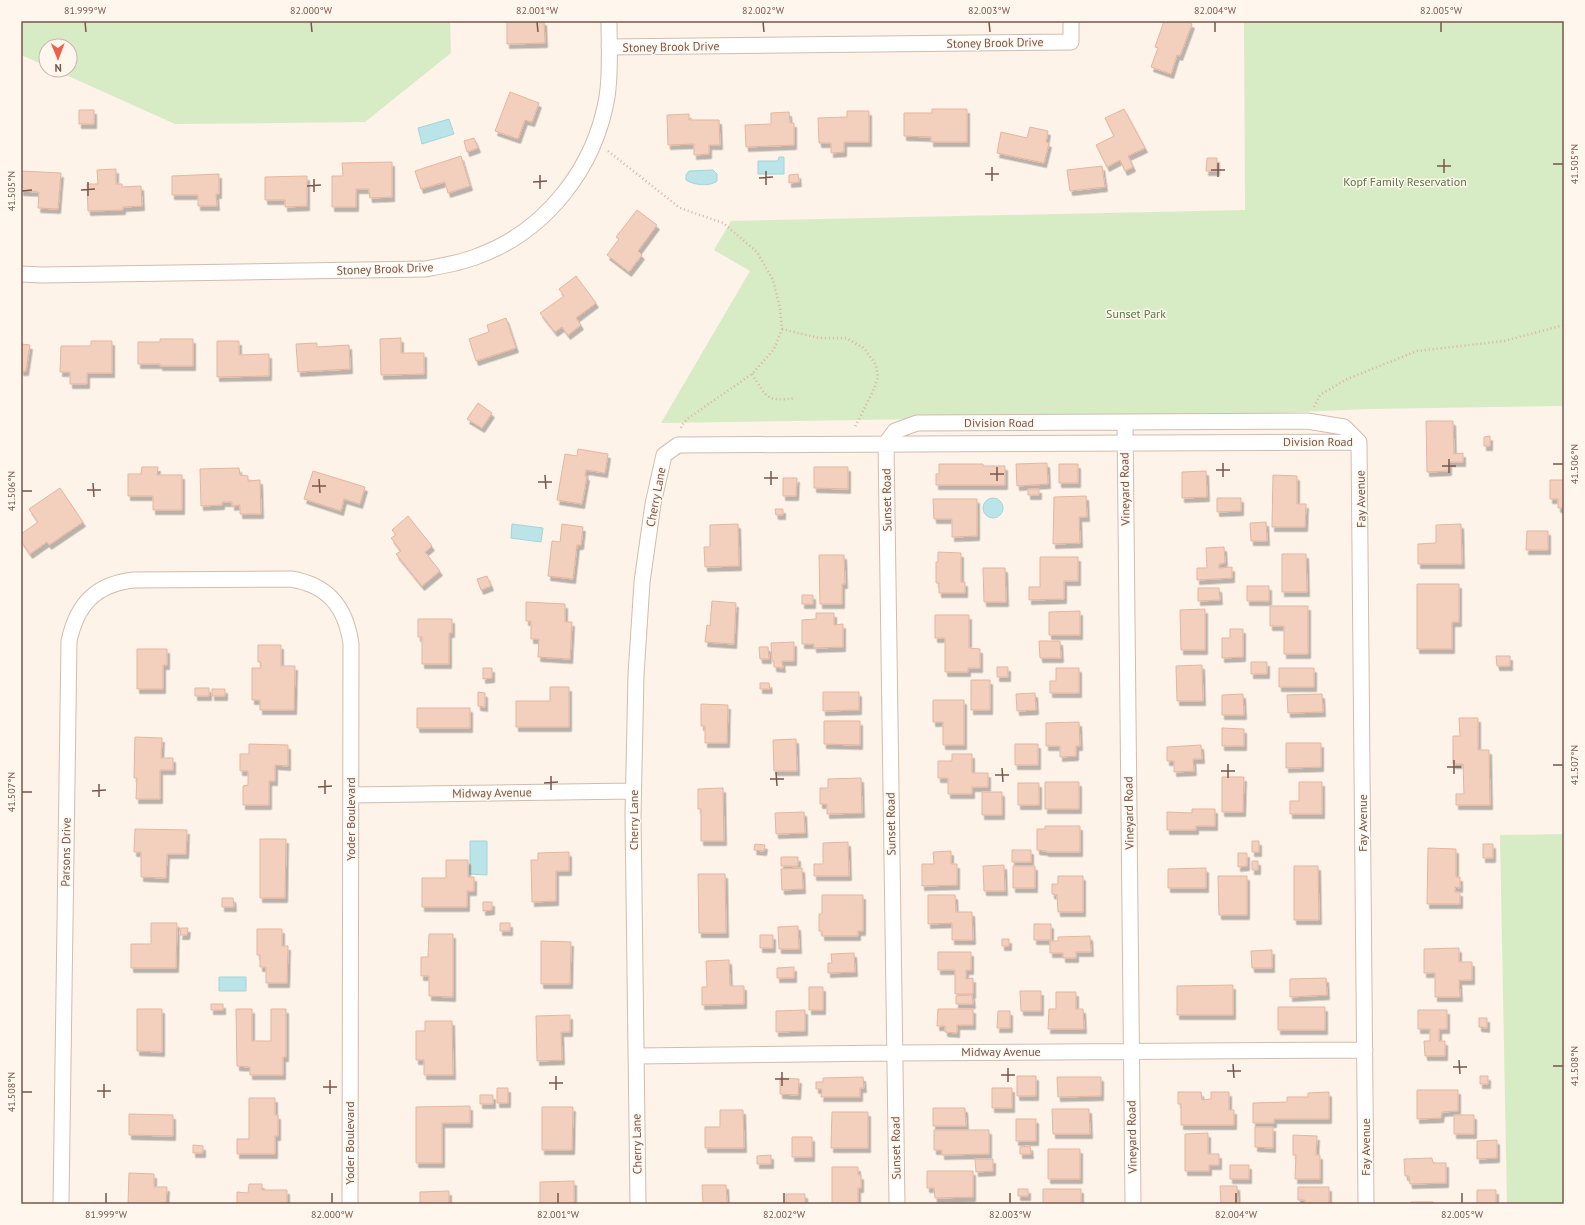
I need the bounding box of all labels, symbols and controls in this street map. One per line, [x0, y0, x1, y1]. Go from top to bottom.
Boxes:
text: 81.999°W [64, 4, 107, 17]
text: 82.000°W [290, 4, 333, 17]
text: 82.001°W [516, 4, 559, 17]
text: 82.002°W [742, 4, 785, 17]
text: 82.003°W [968, 4, 1011, 17]
text: 82.004°W [1194, 4, 1237, 17]
text: 82.005°W [1420, 4, 1463, 17]
street label: Stoney Brook Drive [946, 34, 1044, 51]
north arrow [38, 38, 78, 78]
street label: Stoney Brook Drive [622, 38, 720, 55]
text: N [54, 61, 62, 75]
text: 41.505°N [1568, 144, 1581, 184]
text: 41.505°N [5, 171, 18, 211]
park label: Kopf Family Reservation [1343, 174, 1467, 189]
street label: Stoney Brook Drive [336, 259, 434, 278]
park label: Sunset Park [1106, 306, 1166, 321]
street label: Division Road [964, 415, 1034, 430]
street label: Division Road [1283, 434, 1353, 449]
text: 41.506°N [1568, 444, 1581, 484]
street label: Vineyard Road [1116, 452, 1133, 527]
street label: Cherry Lane [642, 466, 669, 528]
street label: Sunset Road [878, 468, 895, 532]
street label: Fay Avenue [1352, 470, 1369, 528]
text: 41.506°N [5, 471, 18, 511]
text: 41.507°N [1568, 745, 1581, 785]
text: 41.507°N [5, 772, 18, 812]
street label: Vineyard Road [1120, 776, 1137, 851]
street label: Yoder Boulevard [343, 777, 358, 861]
street label: Midway Avenue [452, 784, 532, 801]
street label: Cherry Lane [626, 790, 641, 850]
street label: Sunset Road [882, 792, 899, 856]
street label: Fay Avenue [1355, 794, 1370, 852]
street label: Parsons Drive [57, 817, 74, 887]
street label: Midway Avenue [961, 1044, 1041, 1059]
text: 41.508°N [1568, 1046, 1581, 1086]
text: 41.508°N [5, 1072, 18, 1112]
street label: Vineyard Road [1123, 1100, 1140, 1175]
street label: Yoder Boulevard [342, 1101, 357, 1185]
street label: Cherry Lane [628, 1114, 645, 1174]
street label: Sunset Road [887, 1116, 904, 1180]
street label: Fay Avenue [1358, 1118, 1373, 1176]
text: 81.999°W [85, 1208, 128, 1221]
text: 82.000°W [311, 1208, 354, 1221]
text: 82.001°W [537, 1208, 580, 1221]
text: 82.002°W [763, 1208, 806, 1221]
text: 82.003°W [989, 1208, 1032, 1221]
text: 82.004°W [1215, 1208, 1258, 1221]
text: 82.005°W [1441, 1208, 1484, 1221]

